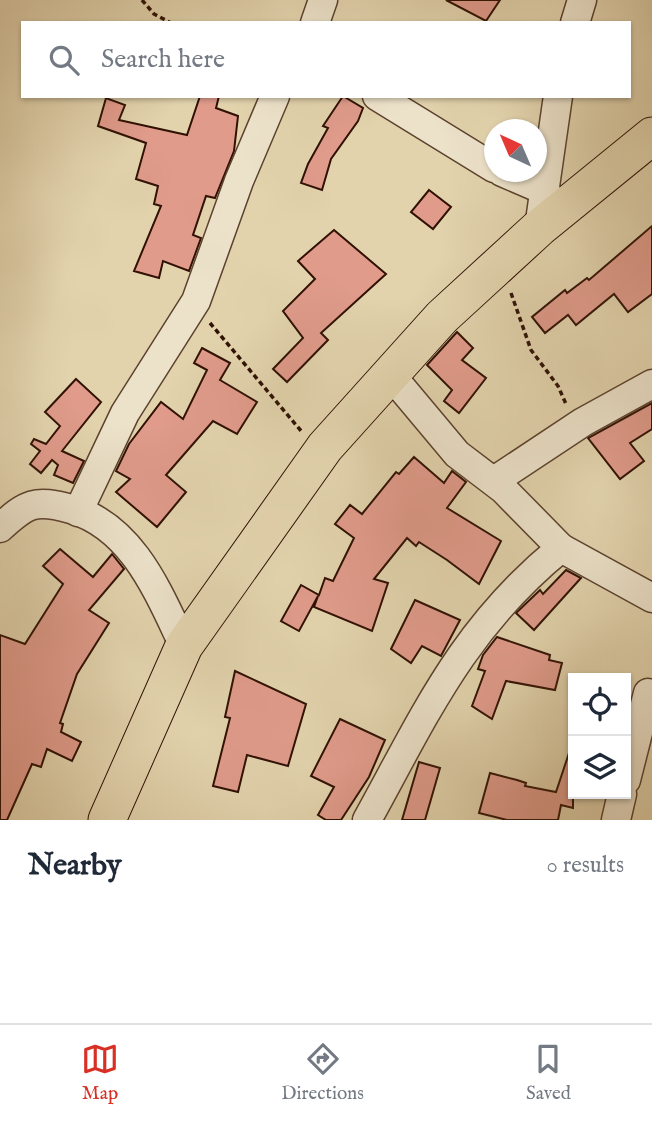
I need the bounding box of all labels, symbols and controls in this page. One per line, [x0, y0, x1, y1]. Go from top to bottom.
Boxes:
search box [21, 21, 631, 98]
icon: search [45, 41, 83, 79]
text: Search here [101, 43, 225, 76]
north arrow [484, 119, 547, 182]
map controls [568, 673, 631, 799]
button: locate [568, 673, 631, 736]
button: layers [568, 736, 631, 799]
text: Nearby [28, 847, 121, 885]
text: 0 results [546, 851, 624, 880]
tab: Map [81, 1040, 119, 1106]
tab: Directions [281, 1040, 364, 1106]
tab: Saved [526, 1040, 571, 1106]

